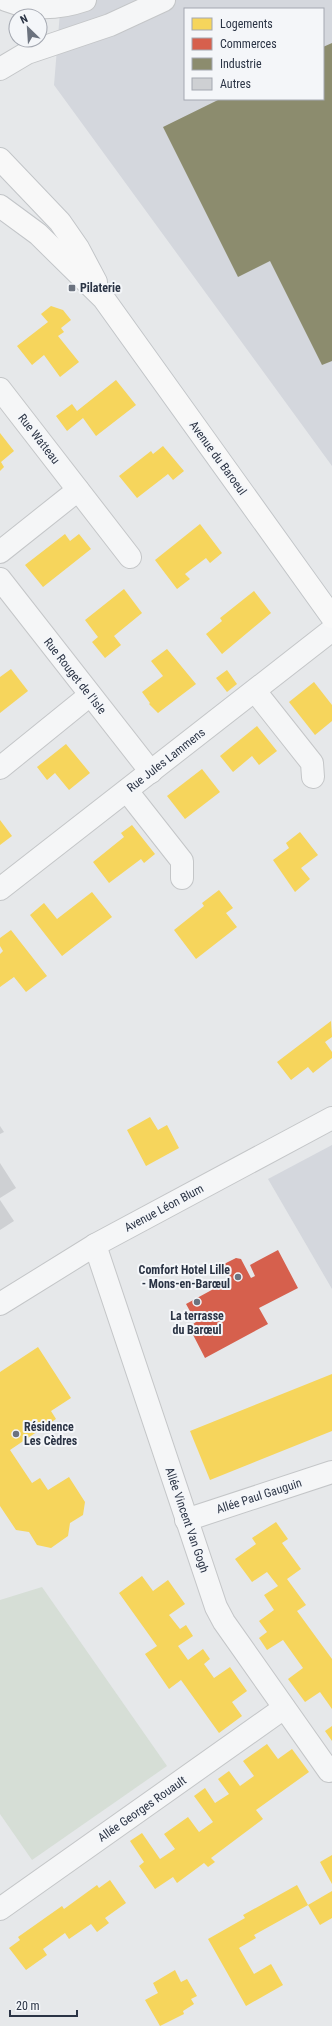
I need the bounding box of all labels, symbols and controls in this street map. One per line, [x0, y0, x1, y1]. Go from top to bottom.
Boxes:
north arrow [8, 8, 48, 48]
legend [184, 8, 324, 100]
text: N [18, 12, 30, 27]
text: Logements [220, 17, 273, 31]
text: Commerces [220, 37, 277, 51]
text: Industrie [220, 57, 262, 71]
text: Autres [220, 77, 251, 91]
place label: Pilaterie [80, 281, 121, 295]
marker: Pilaterie [67, 283, 77, 293]
street label: Rue Watteau [15, 411, 63, 467]
street label: Avenue du Baroeul [187, 418, 249, 498]
street label: Rue Rouget de l'Isle [41, 635, 109, 717]
street label: Rue Jules Lammens [124, 725, 208, 795]
street label: Avenue Léon Blum [122, 1181, 206, 1235]
place label: Comfort Hotel Lille - Mons-en-Barœul [139, 1263, 230, 1291]
marker: Comfort Hotel Lille - Mons-en-Barœul [233, 1272, 243, 1282]
marker: La terrasse du Barœul [192, 1297, 202, 1307]
place label: La terrasse du Barœul [170, 1309, 224, 1337]
place label: Résidence Les Cèdres [24, 1420, 78, 1448]
marker: Résidence Les Cèdres [11, 1429, 21, 1439]
street label: Allée Vincent Van Gogh [162, 1465, 212, 1575]
street label: Allée Paul Gauguin [215, 1476, 304, 1516]
street label: Allée Georges Rouault [95, 1773, 189, 1845]
scale bar [10, 1992, 77, 2018]
text: 20 m [16, 1999, 40, 2013]

